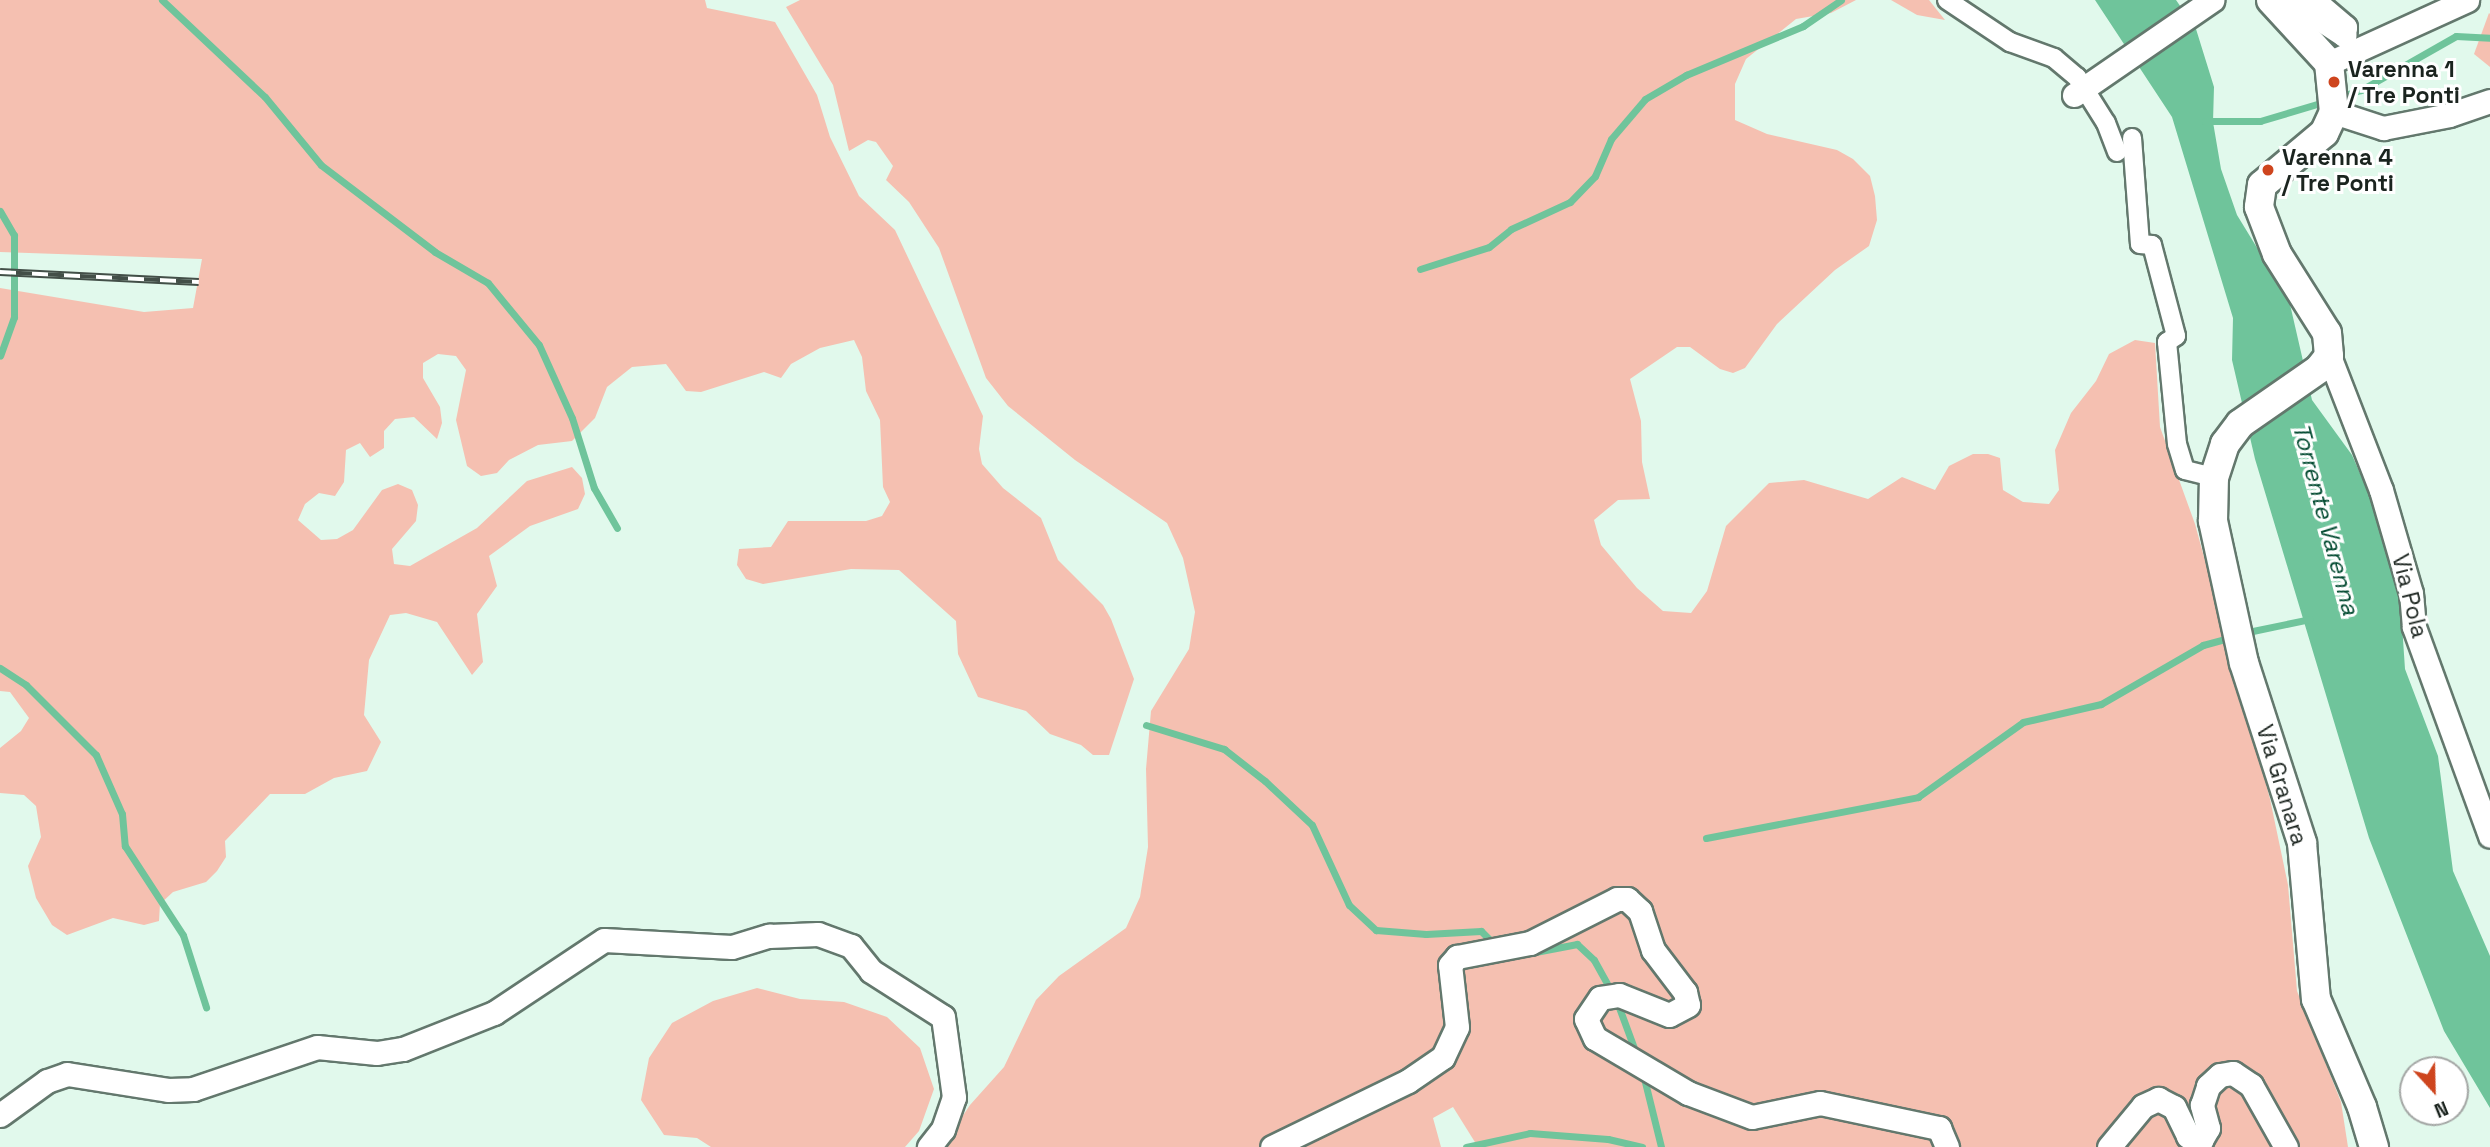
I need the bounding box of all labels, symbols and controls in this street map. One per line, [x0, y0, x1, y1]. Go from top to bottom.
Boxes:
place label: Varenna 1 / Tre Ponti [2348, 55, 2461, 109]
marker: Varenna 1 / Tre Ponti [2326, 74, 2342, 90]
place label: Varenna 4 / Tre Ponti [2282, 143, 2395, 197]
marker: Varenna 4 / Tre Ponti [2260, 162, 2276, 178]
water label: Torrente Varenna [2287, 420, 2365, 618]
street label: Via Pola [2386, 551, 2434, 641]
street label: Via Granara [2251, 721, 2313, 849]
north arrow [2399, 1056, 2469, 1126]
text: N [2431, 1095, 2452, 1123]

